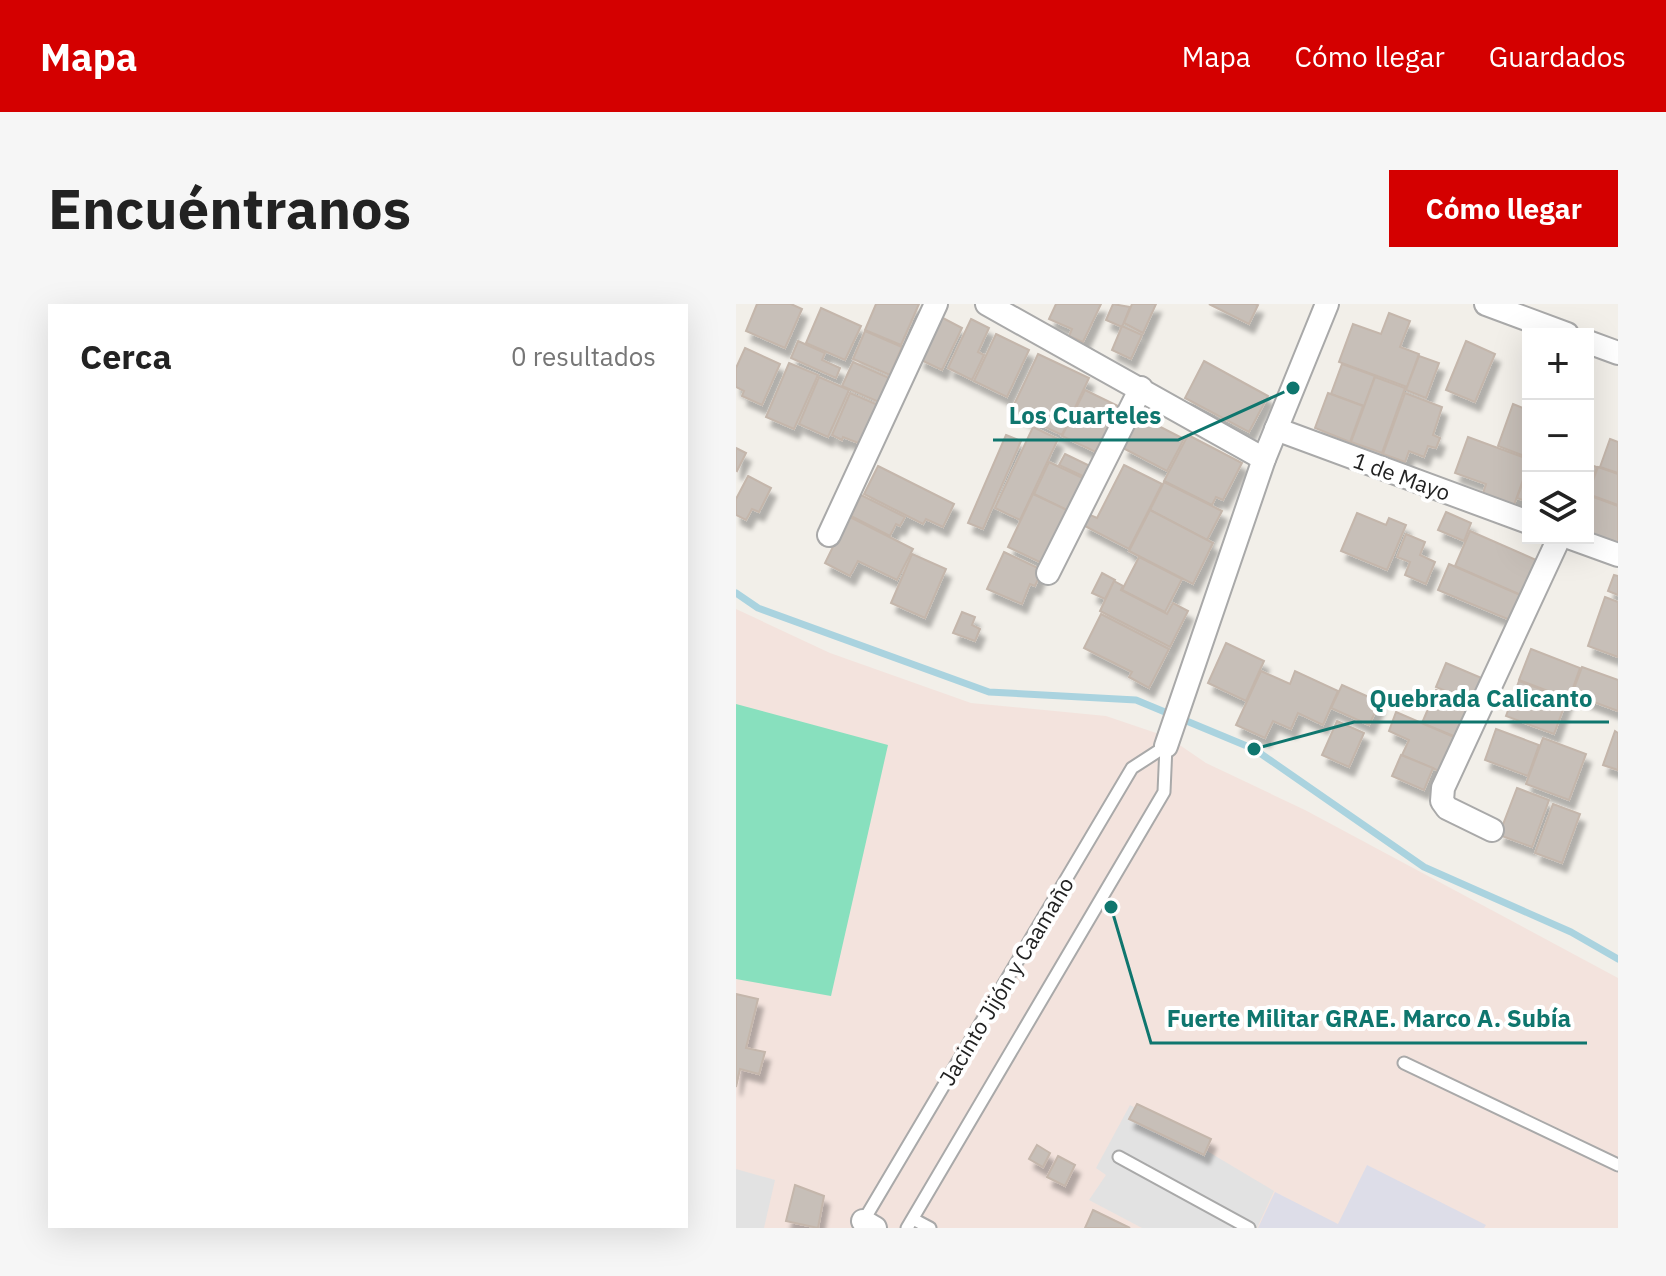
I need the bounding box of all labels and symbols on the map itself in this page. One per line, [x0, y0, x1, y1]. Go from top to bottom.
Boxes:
callout: Los Cuarteles [993, 392, 1178, 440]
text: Los Cuarteles [1009, 399, 1161, 431]
street label: 1 de Mayo [1350, 445, 1454, 507]
callout: Quebrada Calicanto [1354, 674, 1609, 722]
text: Quebrada Calicanto [1370, 682, 1592, 714]
street label: Jacinto Jijón y Caamaño [932, 871, 1080, 1091]
callout: Fuerte Militar GRAE. Marco A. Subía [1151, 995, 1587, 1043]
text: Fuerte Militar GRAE. Marco A. Subía [1167, 1002, 1571, 1034]

